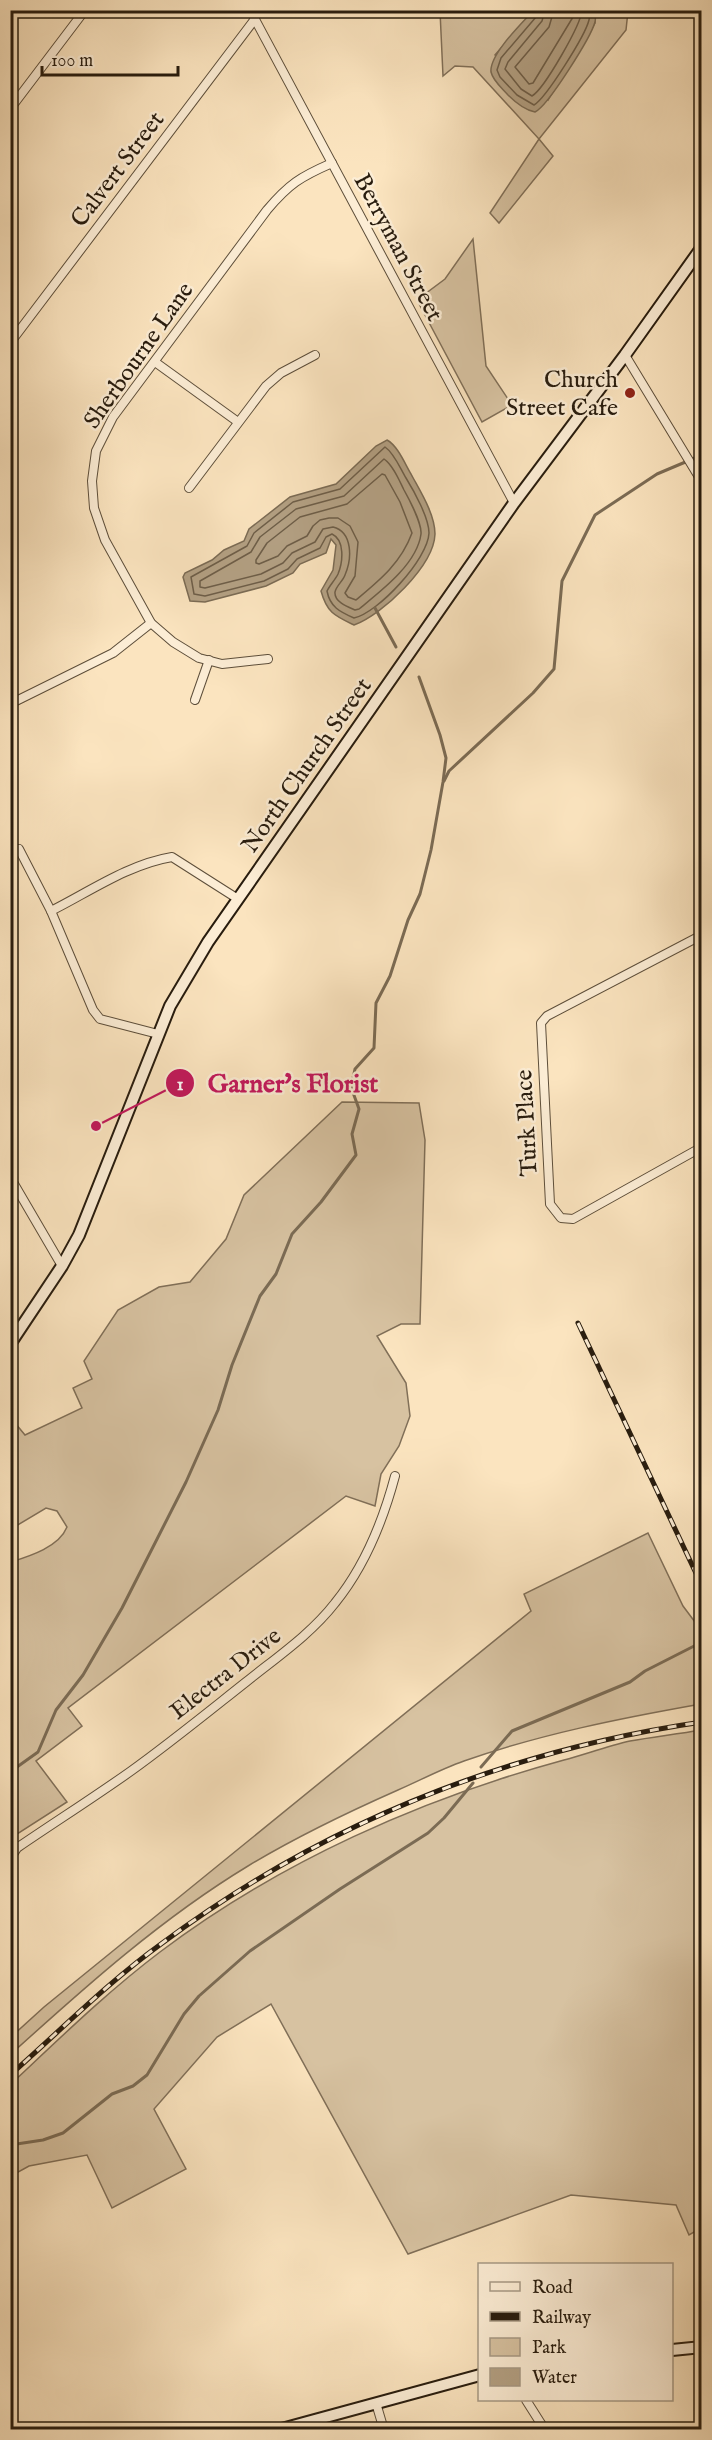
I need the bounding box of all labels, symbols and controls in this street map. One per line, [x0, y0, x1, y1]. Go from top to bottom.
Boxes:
scale bar [42, 39, 178, 77]
text: 100 m [51, 50, 93, 73]
street label: Calvert Street [65, 106, 172, 234]
street label: Berryman Street [346, 169, 450, 327]
street label: Sherbourne Lane [77, 277, 201, 435]
place label: Church Street Cafe [506, 365, 618, 424]
marker: Church Street Cafe [623, 386, 637, 400]
street label: North Church Street [235, 672, 379, 860]
callout: Garner's Florist [165, 1061, 390, 1105]
text: Garner's Florist [208, 1068, 378, 1101]
street label: Turk Place [509, 1069, 546, 1177]
text: 1 [177, 1074, 184, 1097]
street label: Electra Drive [164, 1621, 288, 1727]
legend [478, 2263, 673, 2401]
text: Road [532, 2277, 573, 2300]
text: Railway [532, 2307, 591, 2330]
text: Park [532, 2337, 567, 2360]
text: Water [532, 2367, 577, 2390]

